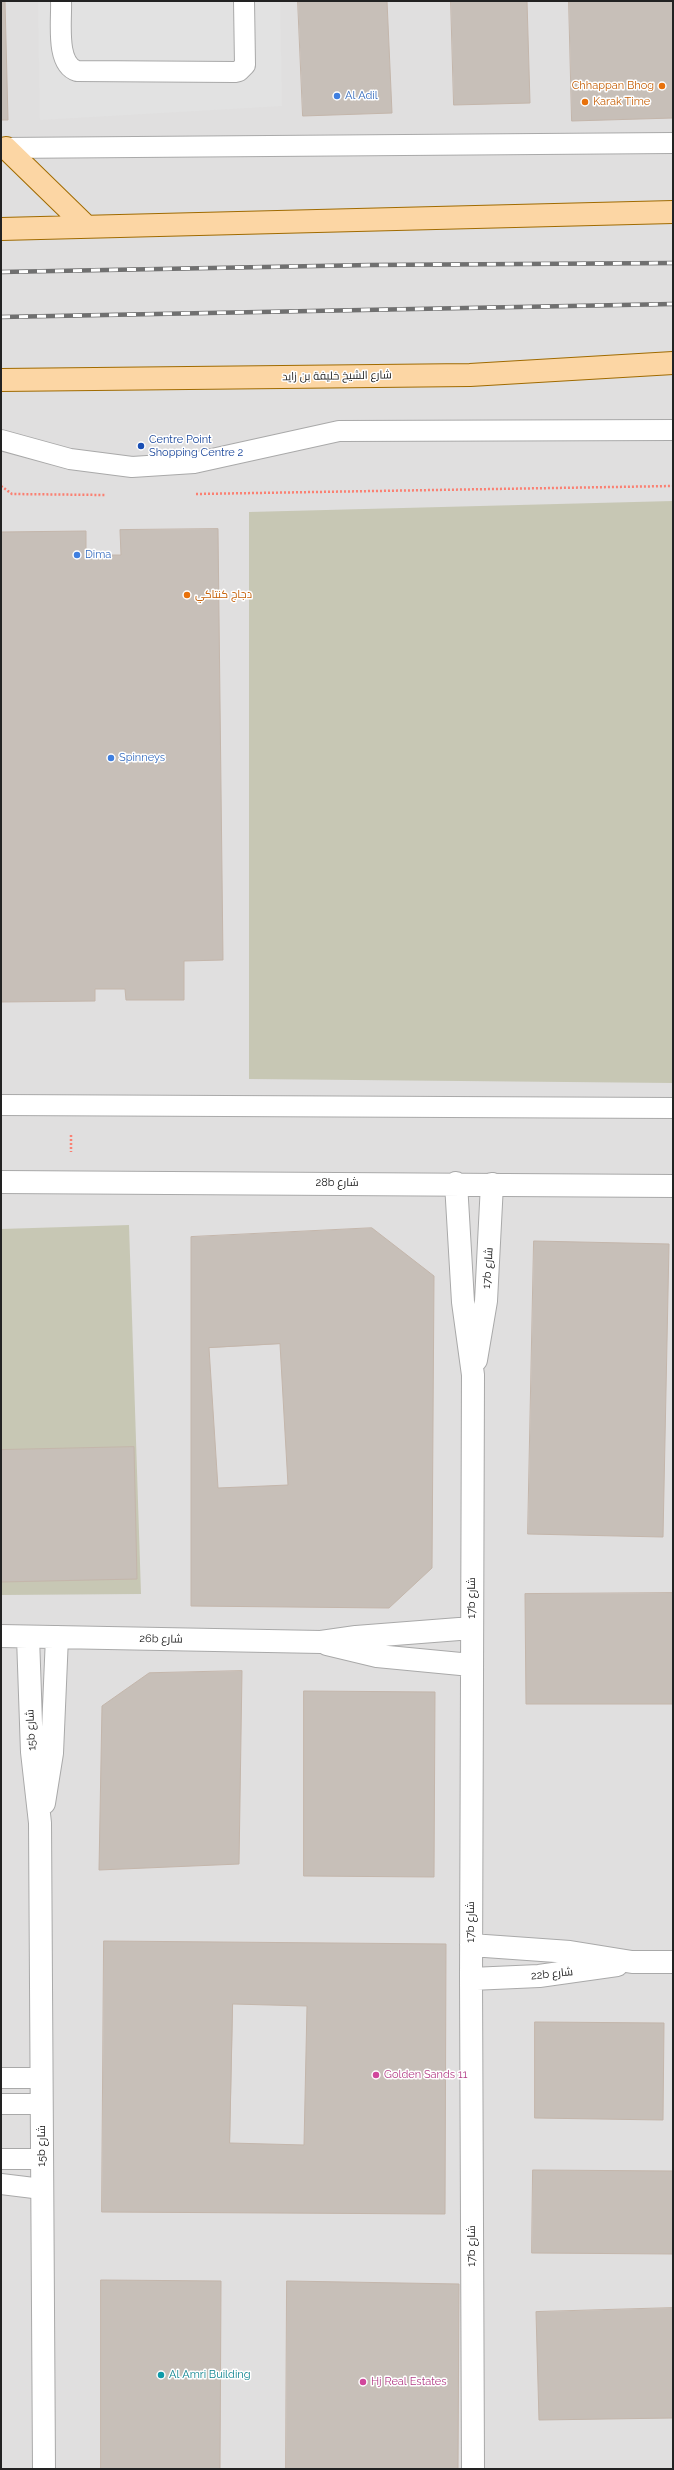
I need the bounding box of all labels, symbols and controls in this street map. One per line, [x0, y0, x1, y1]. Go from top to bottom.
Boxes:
place label: Chhappan Bhog [572, 79, 654, 93]
marker: Chhappan Bhog [657, 81, 667, 91]
place label: Al Adil [345, 89, 378, 103]
marker: Al Adil [332, 91, 342, 101]
place label: Karak Time [593, 95, 650, 109]
marker: Karak Time [580, 97, 590, 107]
street label: شارع الشيخ خليفة بن زايد [282, 368, 392, 384]
place label: Centre Point Shopping Centre 2 [149, 433, 243, 459]
marker: Centre Point Shopping Centre 2 [136, 441, 146, 451]
place label: Dima [85, 548, 111, 562]
marker: Dima [72, 550, 82, 560]
place label: دجاج كنتاكي [195, 588, 252, 602]
marker: دجاج كنتاكي [182, 590, 192, 600]
place label: Spinneys [119, 751, 165, 765]
marker: Spinneys [106, 753, 116, 763]
street label: 28b شارع [315, 1176, 359, 1190]
street label: 17b شارع [480, 1247, 496, 1289]
street label: 17b شارع [465, 1577, 479, 1619]
street label: 26b شارع [139, 1632, 183, 1646]
street label: 15b شارع [23, 1709, 39, 1751]
street label: 17b شارع [464, 1901, 478, 1943]
street label: 22b شارع [530, 1965, 574, 1983]
place label: Golden Sands 11 [384, 2068, 467, 2082]
marker: Golden Sands 11 [371, 2070, 381, 2080]
street label: 15b شارع [35, 2125, 49, 2167]
street label: 17b شارع [465, 2225, 479, 2267]
place label: Al Amri Building [169, 2368, 251, 2382]
marker: Al Amri Building [156, 2370, 166, 2380]
place label: Hj Real Estates [371, 2375, 447, 2389]
marker: Hj Real Estates [358, 2377, 368, 2387]

